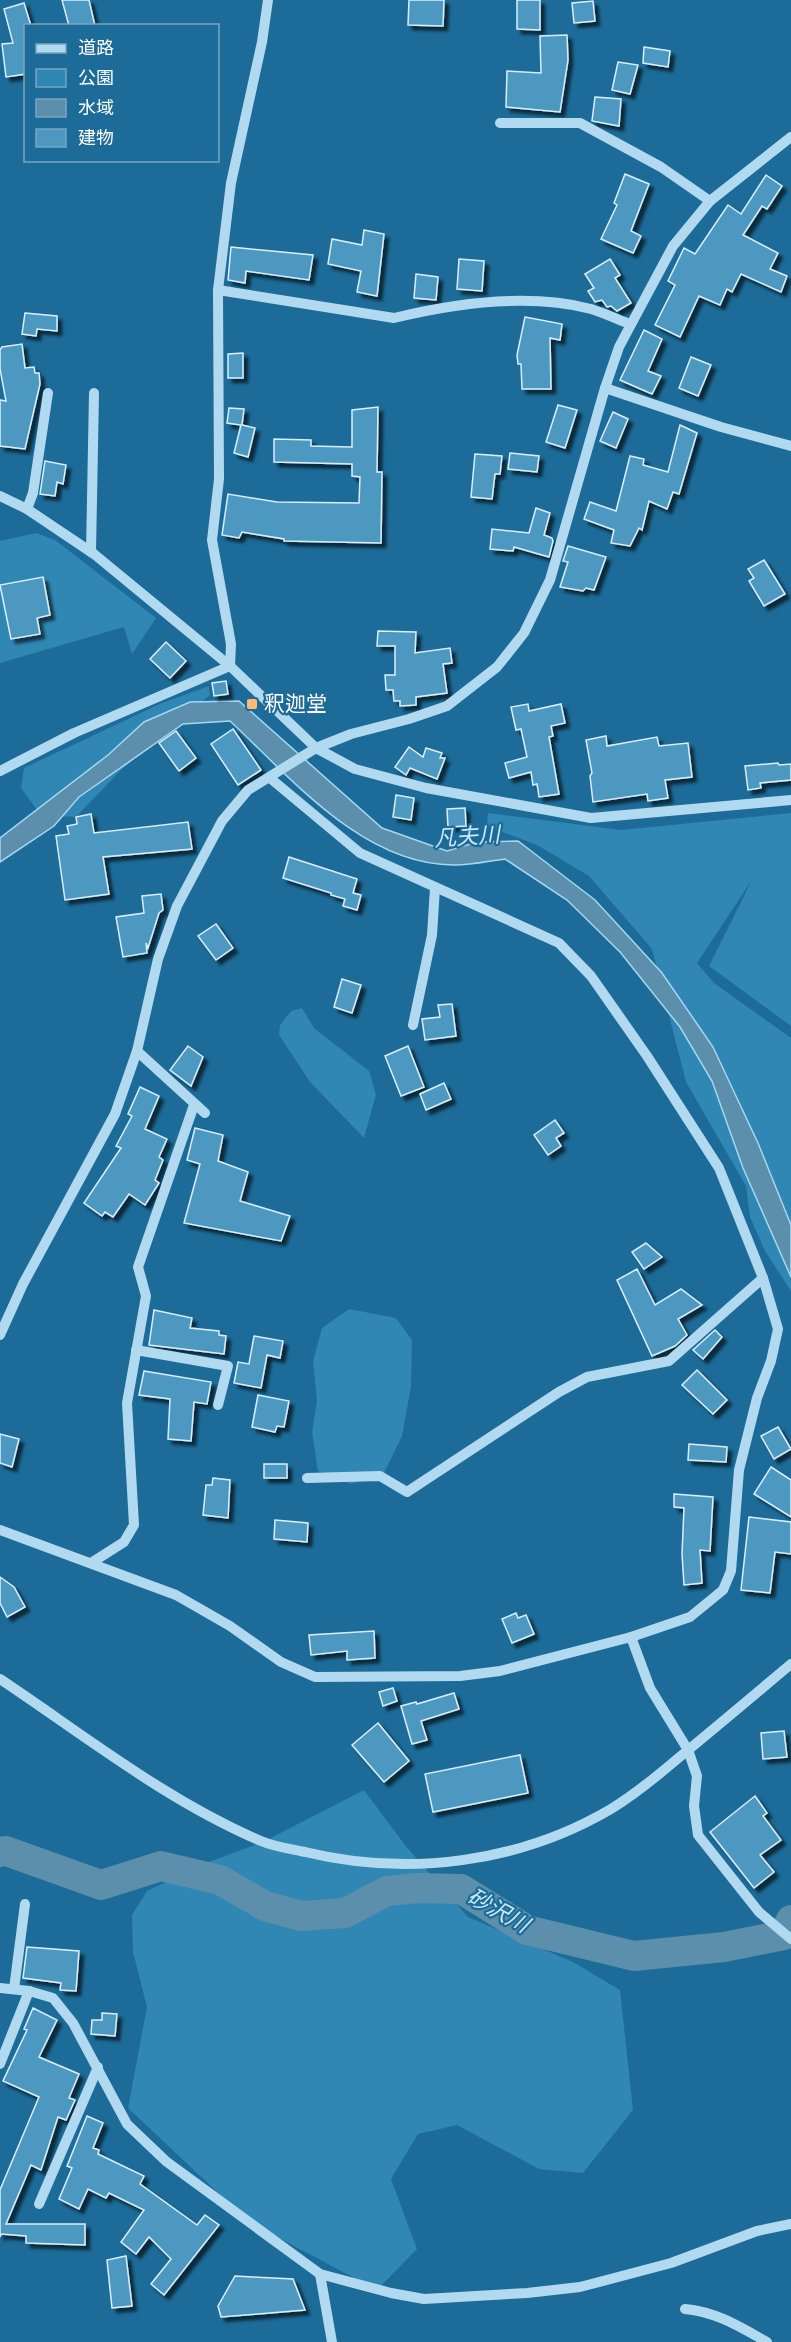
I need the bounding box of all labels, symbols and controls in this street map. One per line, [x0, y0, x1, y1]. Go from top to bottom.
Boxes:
legend [24, 24, 219, 162]
text: 道路 [78, 37, 114, 59]
text: 公園 [78, 67, 114, 89]
text: 水域 [78, 97, 114, 119]
text: 建物 [78, 127, 114, 149]
place label: 釈迦堂 [264, 692, 327, 716]
marker: 釈迦堂 [245, 697, 259, 711]
water label: 凡夫川 [433, 822, 503, 852]
water label: 砂沢川 [463, 1884, 535, 1939]

